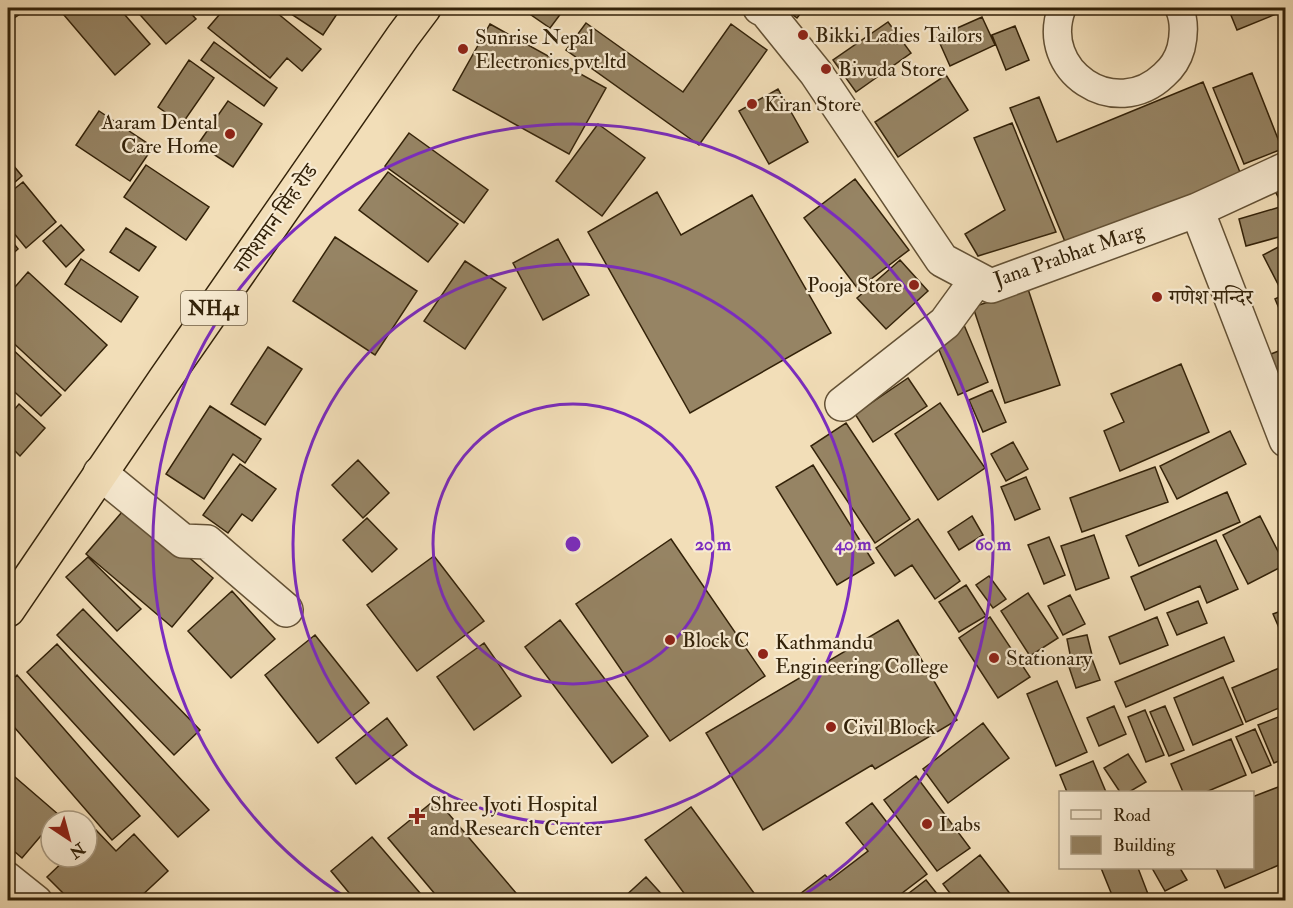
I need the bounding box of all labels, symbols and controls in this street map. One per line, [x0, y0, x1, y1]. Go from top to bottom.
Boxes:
place label: Bikki Ladies Tailors [815, 22, 982, 49]
place label: Sunrise Nepal Electronics pvt.ltd [475, 24, 627, 75]
marker: Bikki Ladies Tailors [796, 28, 810, 42]
marker: Sunrise Nepal Electronics pvt.ltd [456, 42, 470, 56]
place label: Bivuda Store [838, 56, 946, 83]
marker: Bivuda Store [819, 62, 833, 76]
place label: Kiran Store [764, 91, 861, 118]
marker: Kiran Store [745, 97, 759, 111]
place label: Aaram Dental Care Home [100, 109, 219, 160]
marker: Aaram Dental Care Home [223, 127, 237, 141]
street label: गणेशमान सिंह रोड [228, 158, 324, 280]
street label: Jana Prabhat Marg [989, 216, 1148, 294]
place label: Pooja Store [807, 272, 902, 299]
marker: Pooja Store [907, 278, 921, 292]
place label: गणेश मन्दिर [1168, 284, 1254, 311]
marker: गणेश मन्दिर [1150, 290, 1164, 304]
road number: NH41 [181, 291, 247, 325]
text: 20 m [695, 533, 732, 556]
text: 40 m [834, 533, 872, 556]
text: 60 m [975, 533, 1012, 556]
centre of rings [563, 534, 583, 554]
place label: Block C [682, 627, 749, 654]
place label: Kathmandu Engineering College [775, 629, 948, 680]
marker: Block C [663, 633, 677, 647]
place label: Stationary [1006, 645, 1093, 672]
marker: Kathmandu Engineering College [756, 647, 770, 661]
marker: Stationary [987, 651, 1001, 665]
place label: Civil Block [843, 714, 936, 741]
marker: Civil Block [824, 720, 838, 734]
place label: Shree Jyoti Hospital and Research Center [430, 791, 603, 842]
legend [1059, 791, 1254, 869]
text: Road [1113, 804, 1151, 827]
marker: Shree Jyoti Hospital and Research Center [408, 807, 426, 825]
north arrow [39, 809, 99, 869]
place label: Labs [939, 811, 980, 838]
marker: Labs [920, 817, 934, 831]
text: Building [1113, 834, 1176, 857]
text: N [65, 837, 90, 863]

